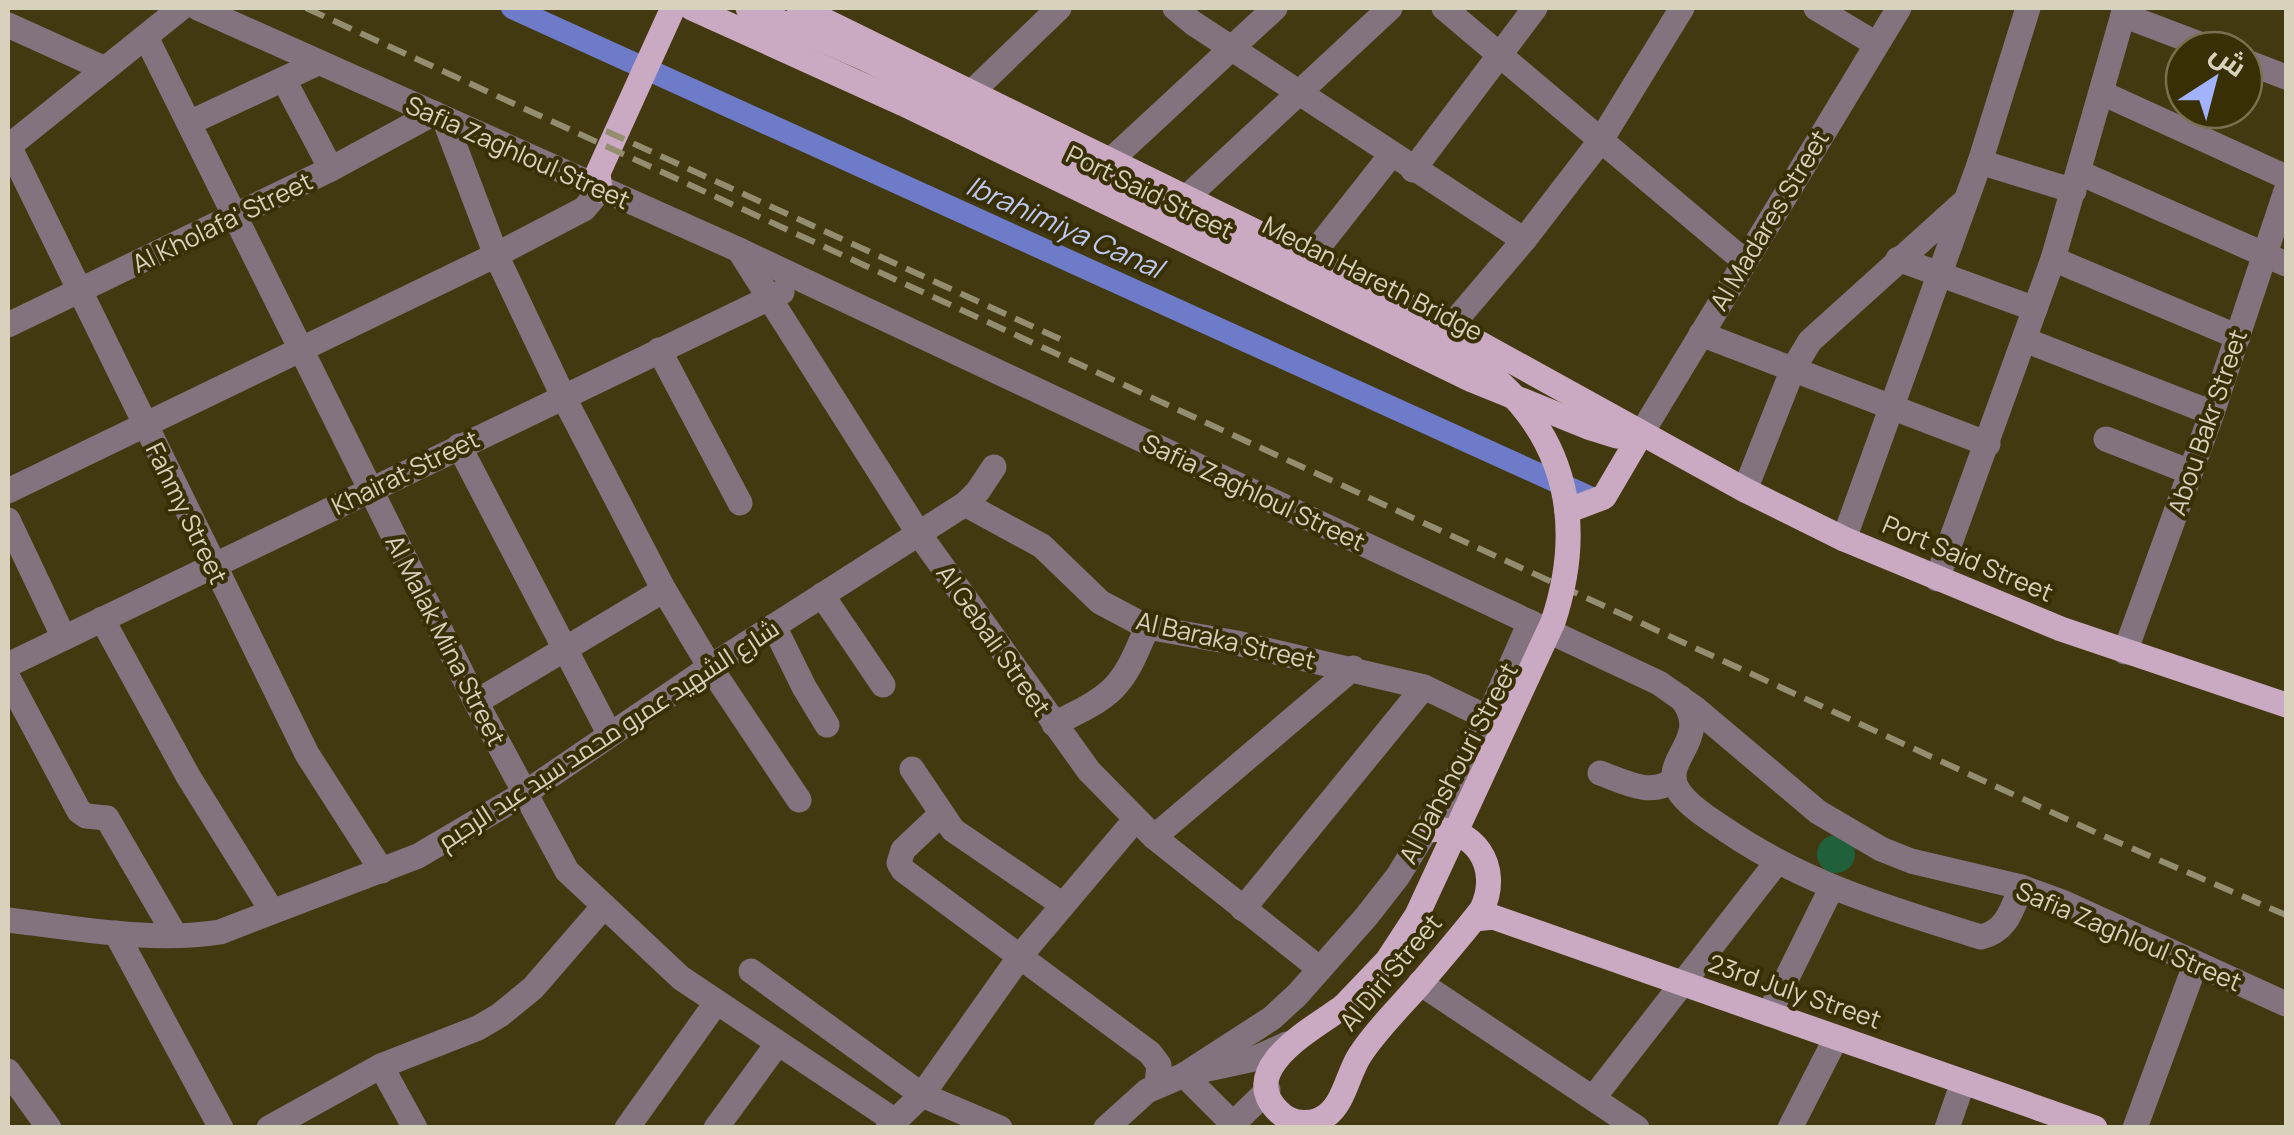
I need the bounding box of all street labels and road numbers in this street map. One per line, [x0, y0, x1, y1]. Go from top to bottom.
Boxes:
street label: Safia Zaghloul Street [400, 87, 636, 217]
street label: Al Madares Street [1701, 123, 1837, 317]
street label: Port Said Street [1060, 136, 1240, 248]
street label: Al Kholafa' Street [126, 163, 318, 281]
street label: Medan Hareth Bridge [1257, 207, 1489, 349]
street label: Abou Bakr Street [2159, 324, 2255, 520]
street label: Khairat Street [325, 421, 485, 523]
street label: Safia Zaghloul Street [1137, 425, 1371, 559]
street label: Fahmy Street [138, 437, 236, 589]
street label: Port Said Street [1877, 506, 2059, 610]
street label: Al Malak Mina Street [378, 528, 514, 752]
street label: Al Gebali Street [929, 557, 1059, 723]
street label: Al Baraka Street [1133, 602, 1319, 678]
street label: شارع الشهيد عمرو محمد سيد عبد الرحيم [430, 610, 786, 859]
street label: Al Dahshouri Street [1390, 656, 1526, 870]
street label: Safia Zaghloul Street [2011, 873, 2247, 999]
street label: Al Diri Street [1331, 906, 1449, 1038]
street label: 23rd July Street [1704, 945, 1886, 1037]

